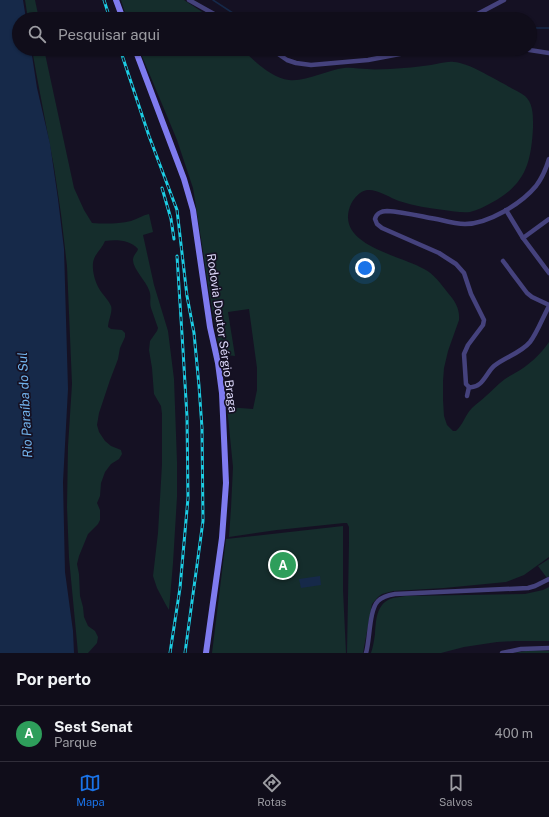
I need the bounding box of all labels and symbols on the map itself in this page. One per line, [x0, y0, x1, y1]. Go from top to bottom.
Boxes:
street label: Rodovia Doutor Sérgio Braga [204, 253, 240, 413]
your location [355, 258, 375, 278]
water label: Rio Paraíba do Sul [15, 351, 35, 458]
pin: A [270, 550, 296, 580]

